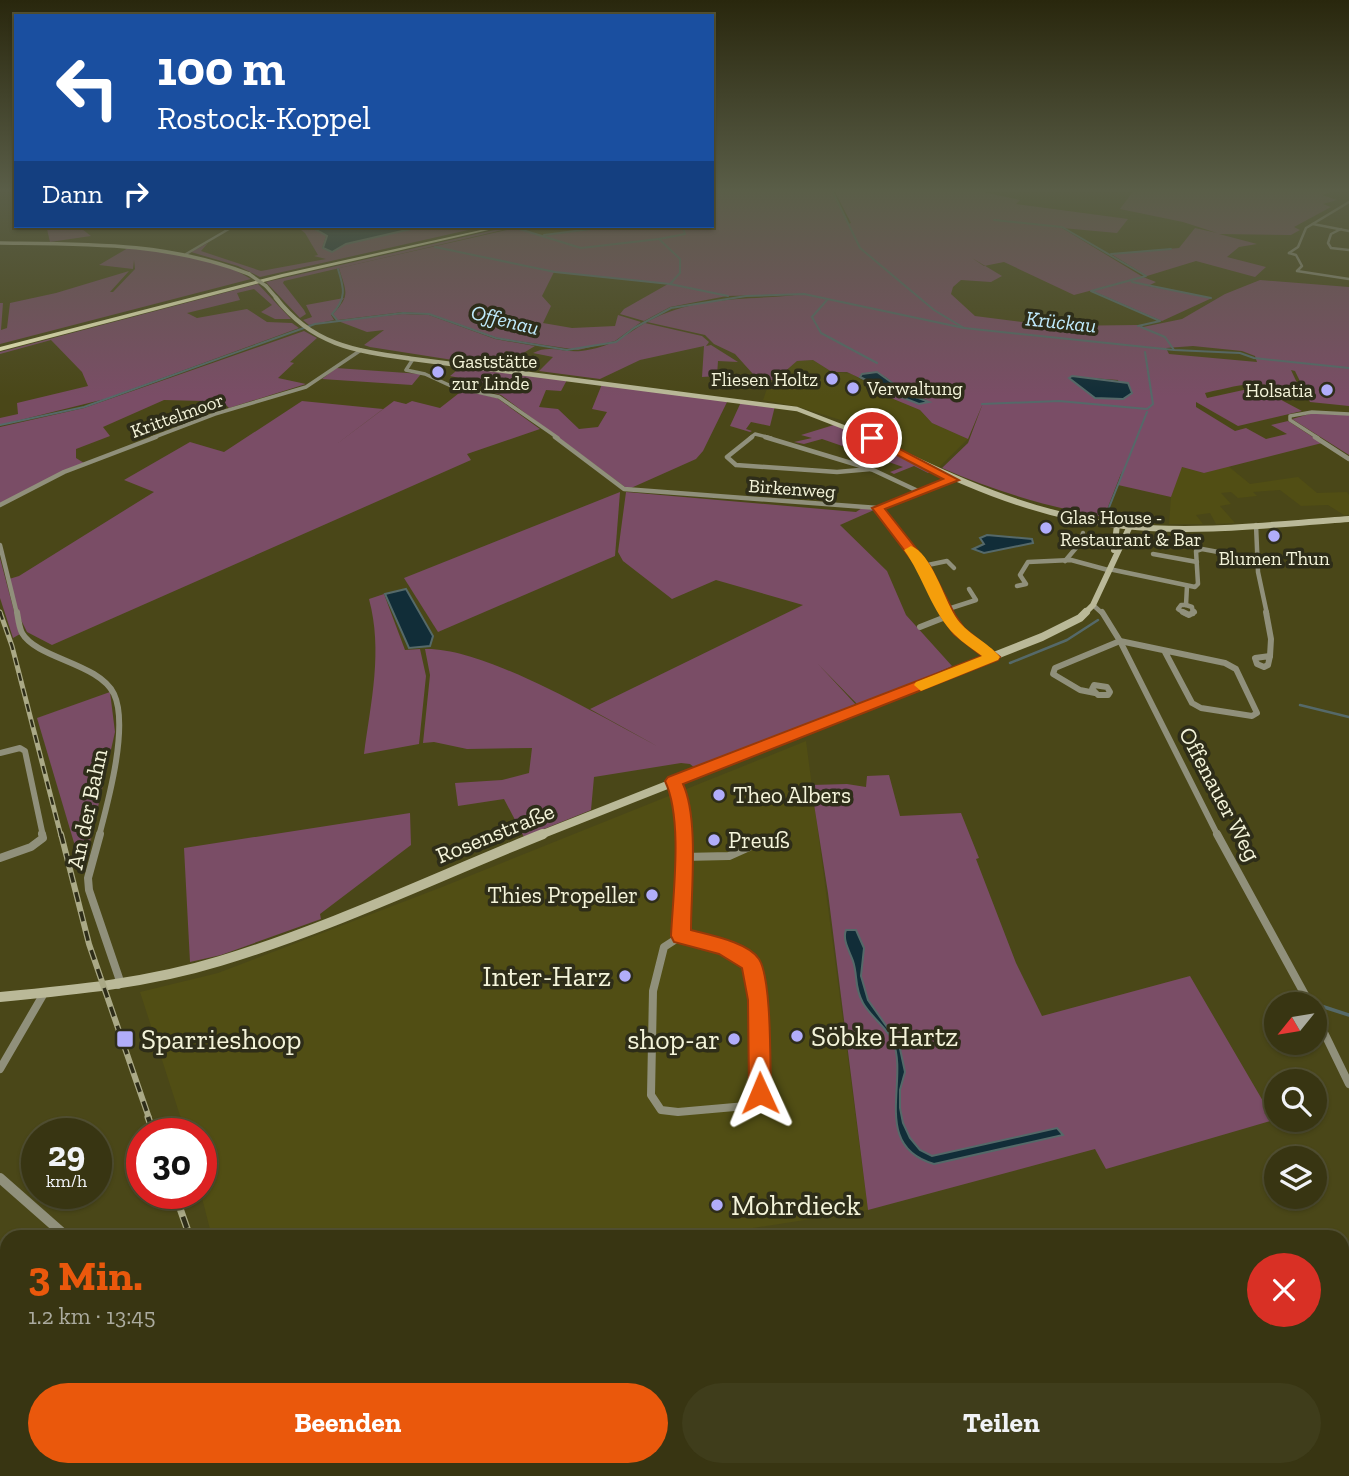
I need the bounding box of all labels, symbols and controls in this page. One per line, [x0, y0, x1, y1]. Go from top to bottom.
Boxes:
text: 100 m [157, 39, 285, 98]
icon: left [42, 42, 133, 133]
text: Rostock-Koppel [157, 99, 371, 137]
icon: right [117, 175, 155, 213]
text: Dann [42, 178, 103, 210]
water label: Offenau [469, 299, 542, 340]
water label: Krückau [1024, 305, 1098, 338]
place label: Gaststätte zur Linde [452, 350, 537, 395]
marker: Gaststätte zur Linde [430, 364, 446, 380]
place label: Fliesen Holtz [711, 368, 818, 391]
marker: Fliesen Holtz [824, 371, 840, 387]
place label: Verwaltung [866, 377, 963, 400]
place label: Holsatia [1245, 379, 1313, 402]
marker: Verwaltung [845, 380, 861, 396]
marker: Holsatia [1319, 382, 1335, 398]
street label: Krittelmoor [127, 388, 227, 443]
pin [842, 408, 902, 468]
icon: arrive [853, 419, 891, 457]
street label: Birkenweg [748, 474, 837, 503]
place label: Glas House - Restaurant & Bar [1060, 506, 1202, 551]
marker: Glas House - Restaurant & Bar [1038, 520, 1054, 536]
marker: Blumen Thun [1266, 528, 1282, 544]
place label: Blumen Thun [1218, 547, 1330, 570]
street label: Offenauer Weg [1173, 722, 1267, 866]
street label: An der Bahn [61, 746, 113, 872]
place label: Theo Albers [733, 781, 851, 809]
marker: Theo Albers [711, 787, 727, 803]
street label: Rosenstraße [432, 797, 558, 869]
place label: Preuß [728, 826, 790, 854]
marker: Preuß [706, 832, 722, 848]
place label: Thies Propeller [487, 881, 638, 909]
marker: Thies Propeller [644, 887, 660, 903]
place label: Inter-Harz [482, 960, 611, 993]
marker: Inter-Harz [617, 968, 633, 984]
north arrow [1264, 992, 1326, 1055]
map controls [1264, 992, 1327, 1209]
place label: Söbke Hartz [811, 1020, 958, 1053]
place label: Sparrieshoop [141, 1023, 301, 1056]
place label: shop-ar [627, 1023, 720, 1056]
marker: Söbke Hartz [789, 1028, 805, 1044]
marker: Sparrieshoop [115, 1029, 135, 1049]
marker: shop-ar [726, 1031, 742, 1047]
position arrow [723, 1056, 797, 1130]
button: search [1264, 1069, 1327, 1132]
speed limit sign: 30 [126, 1118, 217, 1209]
text: 29 [48, 1133, 85, 1175]
button: layers [1264, 1146, 1327, 1209]
text: km/h [46, 1170, 87, 1192]
place label: Mohrdieck [731, 1189, 861, 1222]
marker: Mohrdieck [709, 1197, 725, 1213]
text: 3 Min. [28, 1250, 143, 1301]
button: close [1247, 1253, 1321, 1327]
text: 1.2 km · 13:45 [28, 1302, 156, 1330]
button: Beenden [28, 1383, 668, 1463]
button: Teilen [682, 1383, 1321, 1463]

